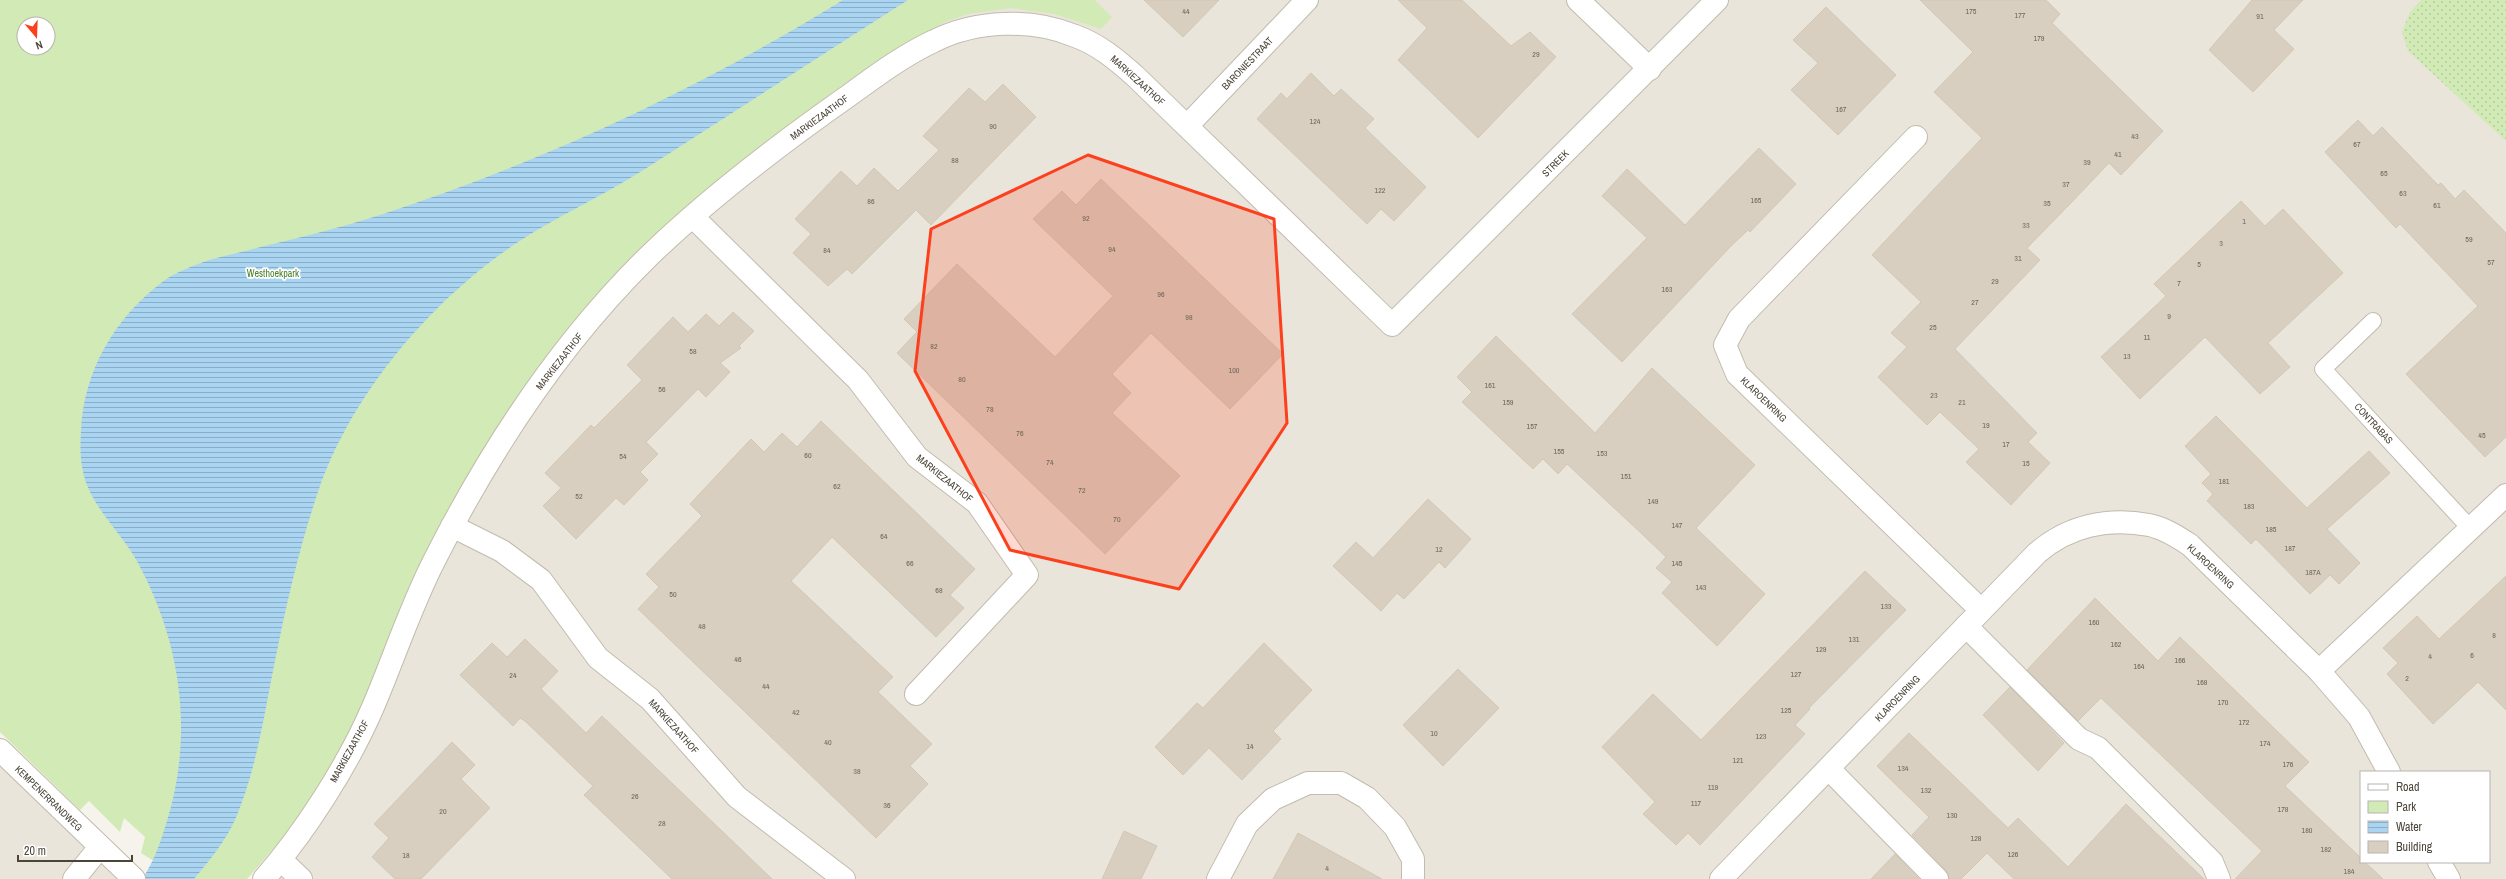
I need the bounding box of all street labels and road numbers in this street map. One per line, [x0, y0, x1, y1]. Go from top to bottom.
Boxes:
street label: BARONIESTRAAT [1219, 34, 1276, 93]
street label: MARKIEZAATHOF [1108, 52, 1168, 108]
street label: MARKIEZAATHOF [788, 92, 851, 143]
street label: STREEK [1539, 147, 1572, 180]
street label: MARKIEZAATHOF [533, 330, 586, 393]
street label: KLAROENRING [1738, 374, 1790, 425]
street label: CONTRABAS [2351, 400, 2396, 447]
street label: MARKIEZAATHOF [914, 452, 976, 505]
street label: KLAROENRING [2184, 541, 2237, 591]
street label: KLAROENRING [1872, 672, 1923, 724]
street label: MARKIEZAATHOF [646, 696, 702, 756]
street label: MARKIEZAATHOF [327, 718, 372, 785]
street label: KEMPENERRANDWEG [12, 763, 85, 834]

